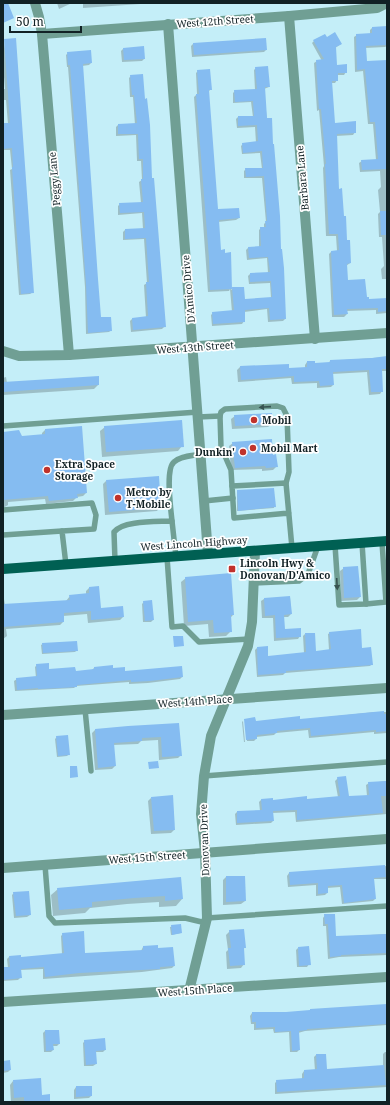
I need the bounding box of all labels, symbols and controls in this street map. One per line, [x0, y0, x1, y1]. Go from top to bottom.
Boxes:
scale bar [10, 8, 81, 34]
street label: West 12th Street [176, 11, 255, 31]
text: 50 m [16, 13, 44, 30]
street label: Barbara Lane [292, 145, 312, 211]
street label: Peggy Lane [45, 151, 63, 207]
street label: D'Amico Drive [178, 255, 198, 323]
street label: West 13th Street [156, 337, 235, 357]
one-way arrow [259, 403, 271, 410]
place label: Mobil [262, 413, 292, 427]
marker: Mobil [249, 415, 259, 425]
place label: Mobil Mart [261, 441, 318, 455]
marker: Mobil Mart [248, 443, 258, 453]
place label: Dunkin' [195, 445, 235, 459]
marker: Dunkin' [238, 447, 248, 457]
place label: Extra Space Storage [55, 457, 115, 483]
marker: Extra Space Storage [42, 465, 52, 475]
place label: Metro by T-Mobile [126, 485, 172, 511]
marker: Metro by T-Mobile [113, 493, 123, 503]
street label: West Lincoln Highway [140, 532, 248, 554]
place label: Lincoln Hwy & Donovan/D'Amico [240, 556, 330, 582]
marker: Lincoln Hwy & Donovan/D'Amico [227, 564, 237, 574]
one-way arrow [334, 578, 341, 590]
street label: West 14th Place [157, 691, 233, 711]
street label: Donovan Drive [196, 804, 212, 876]
street label: West 15th Street [108, 847, 187, 867]
street label: West 15th Place [157, 980, 233, 1000]

